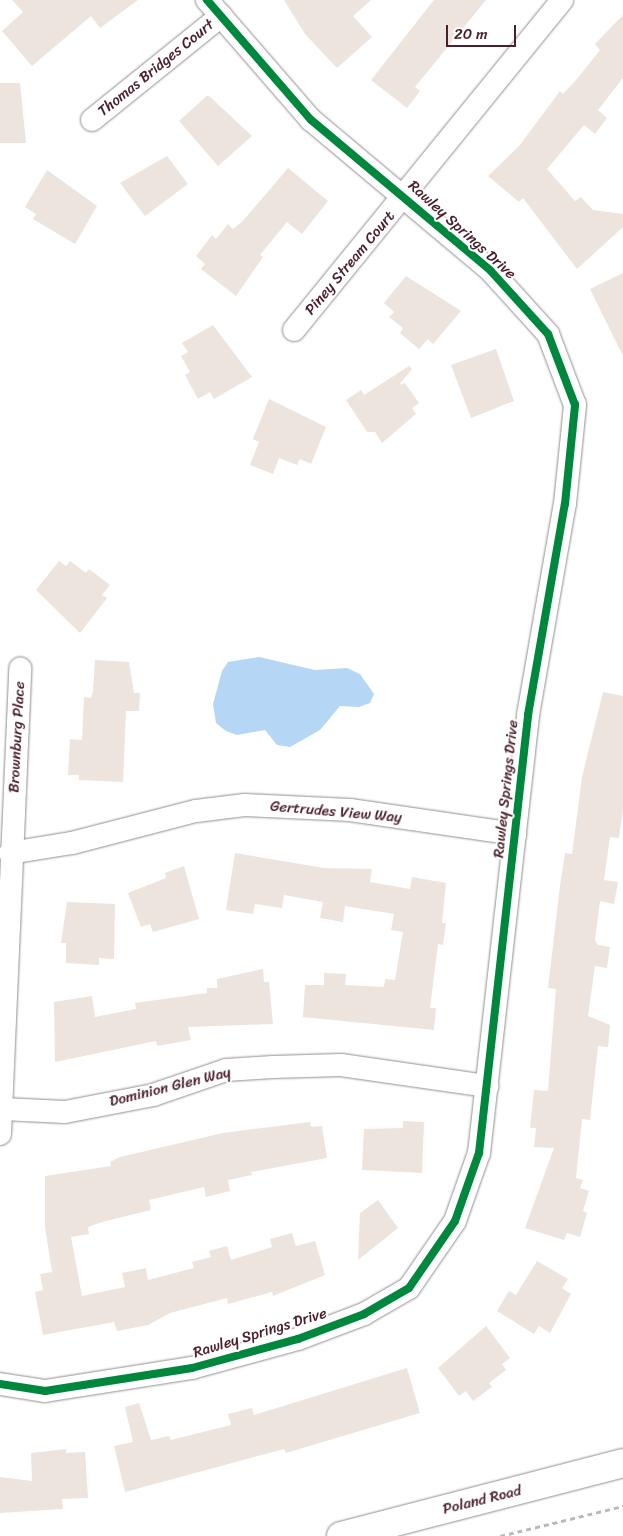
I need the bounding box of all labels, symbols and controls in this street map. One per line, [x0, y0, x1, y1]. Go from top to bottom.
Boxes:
scale bar [448, 15, 518, 47]
street label: Thomas Bridges Court [94, 16, 218, 120]
text: 20 m [454, 21, 488, 47]
street label: Rawley Springs Drive [404, 177, 520, 283]
street label: Piney Stream Court [301, 207, 399, 319]
street label: Brownburg Place [5, 681, 29, 793]
street label: Rawley Springs Drive [490, 719, 522, 859]
street label: Gertrudes View Way [270, 797, 402, 827]
street label: Dominion Glen Way [108, 1063, 232, 1111]
street label: Rawley Springs Drive [191, 1304, 329, 1362]
street label: Poland Road [441, 1482, 523, 1518]

